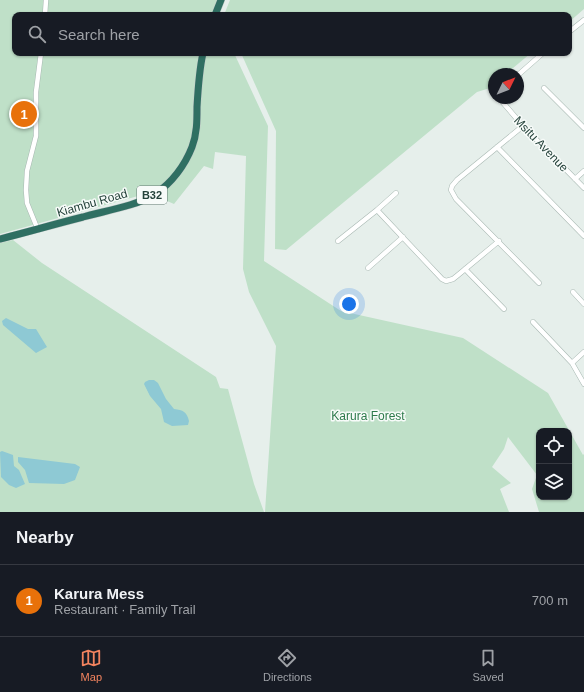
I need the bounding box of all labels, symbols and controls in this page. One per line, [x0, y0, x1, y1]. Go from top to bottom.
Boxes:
search box [12, 12, 572, 56]
icon: search [26, 23, 48, 45]
text: Search here [58, 26, 140, 43]
north arrow [488, 68, 524, 104]
pin: 1 [11, 99, 37, 129]
street label: Msitu Avenue [511, 113, 571, 175]
street label: Kiambu Road [55, 186, 129, 220]
road number: B32 [137, 186, 167, 204]
your location [339, 294, 359, 314]
park label: Karura Forest [331, 409, 405, 423]
map controls [536, 428, 572, 500]
button: locate [536, 428, 572, 464]
button: layers [536, 464, 572, 500]
text: Nearby [16, 528, 74, 547]
text: Karura Mess [54, 585, 144, 602]
text: 1 [25, 593, 33, 608]
text: 700 m [532, 593, 568, 608]
text: Restaurant · Family Trail [54, 602, 196, 617]
tab: Map [80, 647, 102, 683]
tab: Directions [263, 647, 312, 683]
tab: Saved [472, 647, 504, 683]

